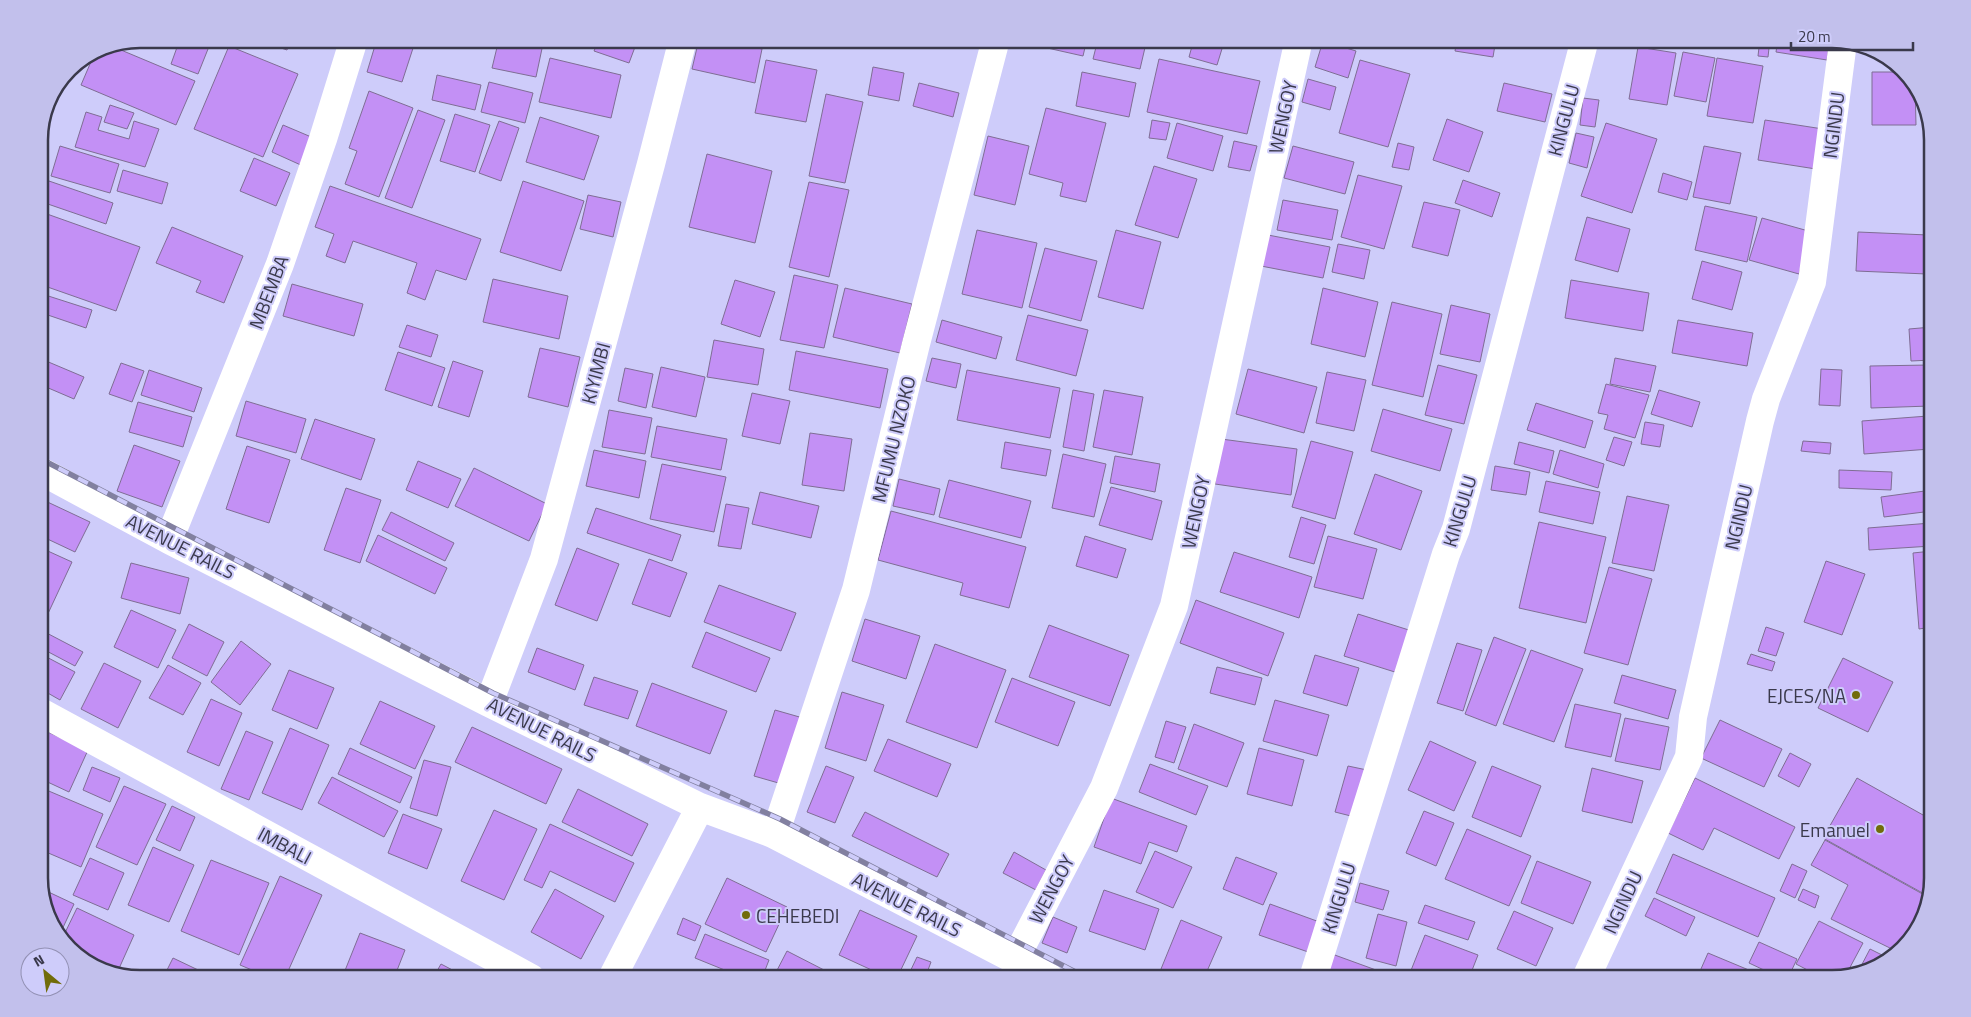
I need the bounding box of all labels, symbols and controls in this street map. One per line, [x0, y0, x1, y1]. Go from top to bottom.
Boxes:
scale bar [1791, 20, 1914, 52]
text: 20 m [1798, 25, 1831, 48]
street label: WENGOY [1260, 77, 1304, 156]
street label: KINGULU [1540, 81, 1586, 159]
street label: NGINDU [1815, 90, 1851, 160]
street label: MBEMBA [241, 251, 295, 333]
street label: KIYIMBI [573, 339, 617, 407]
street label: MFUMU NZOKO [863, 373, 923, 505]
street label: WENGOY [1173, 472, 1217, 551]
street label: KINGULU [1434, 472, 1484, 550]
street label: NGINDU [1716, 481, 1760, 553]
street label: AVENUE RAILS [121, 506, 241, 586]
place label: EJCES/NA [1767, 681, 1846, 710]
street label: AVENUE RAILS [482, 689, 602, 769]
marker: EJCES/NA [1850, 689, 1862, 701]
place label: Emanuel [1800, 815, 1870, 844]
street label: IMBALI [253, 819, 317, 871]
marker: Emanuel [1874, 823, 1886, 835]
street label: WENGOY [1021, 849, 1082, 929]
street label: KINGULU [1313, 859, 1363, 937]
street label: AVENUE RAILS [847, 864, 967, 944]
street label: NGINDU [1595, 866, 1649, 938]
place label: CEHEBEDI [756, 901, 839, 930]
marker: CEHEBEDI [740, 909, 752, 921]
north arrow [20, 947, 70, 997]
text: N [29, 949, 48, 972]

